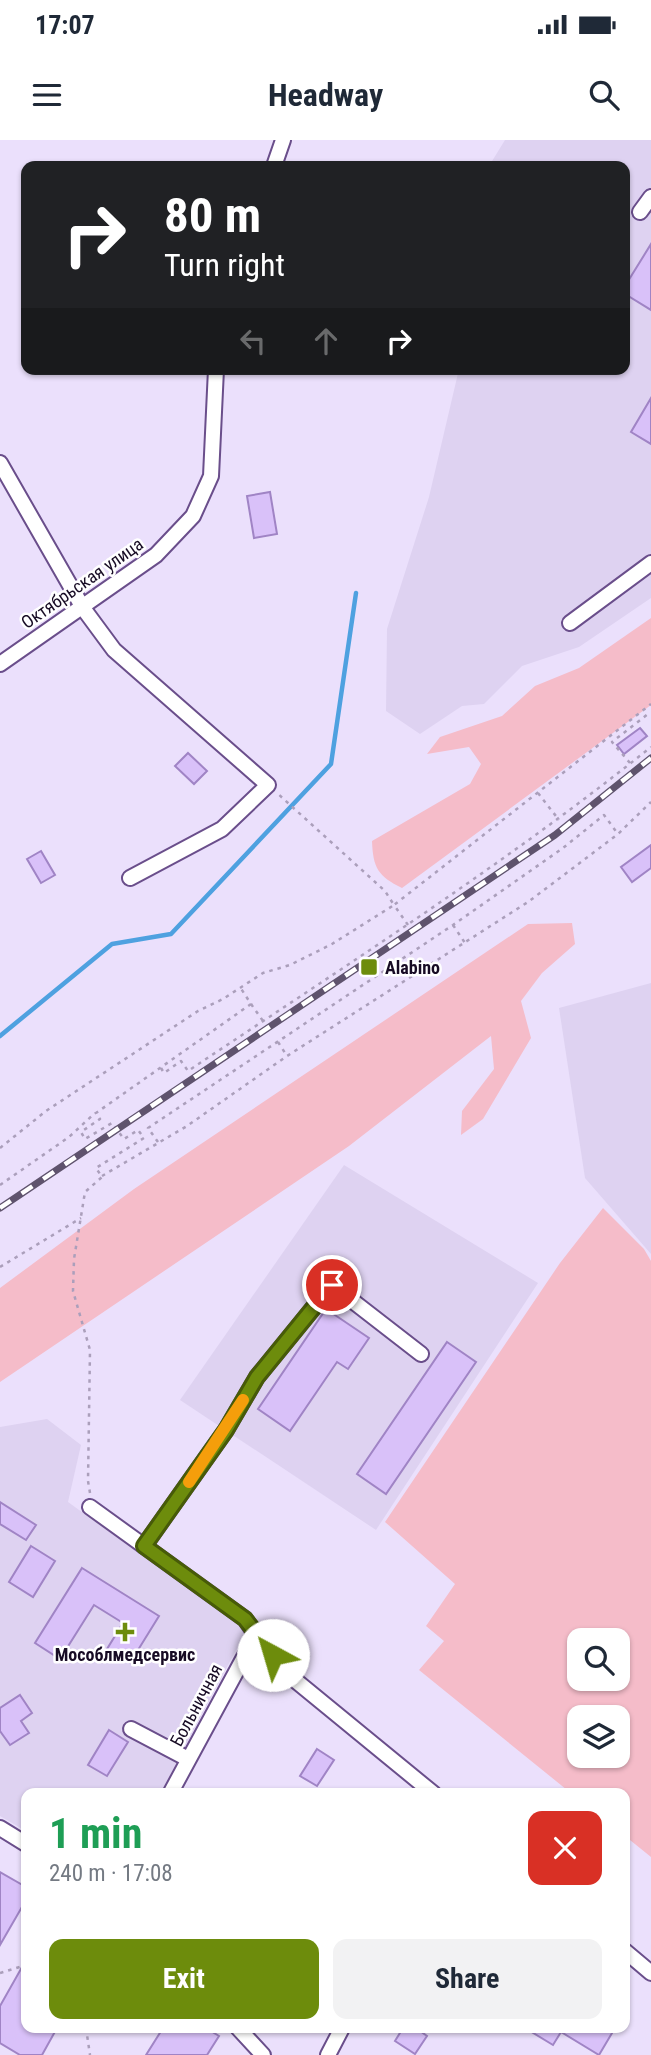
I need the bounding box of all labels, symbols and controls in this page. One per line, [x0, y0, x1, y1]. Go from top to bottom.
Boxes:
text: 17:07 [35, 10, 95, 40]
icon: menu [28, 76, 66, 114]
text: Headway [268, 76, 383, 114]
icon: search [585, 76, 623, 114]
text: 80 m [164, 187, 261, 244]
icon: right [49, 189, 140, 280]
text: Turn right [164, 246, 285, 284]
icon: left [234, 322, 272, 360]
icon: ahead [307, 322, 345, 360]
icon: right [380, 322, 418, 360]
street label: Октябрьская улица [17, 533, 147, 633]
marker: Alabino [359, 957, 379, 977]
place label: Alabino [385, 957, 440, 978]
pin [302, 1255, 362, 1315]
icon: arrive [313, 1266, 351, 1304]
position arrow [236, 1618, 310, 1692]
marker: Мособлмедсервис [117, 1624, 133, 1640]
map controls [567, 1628, 630, 1768]
button: search [567, 1628, 630, 1691]
place label: Мособлмедсервис [55, 1644, 195, 1665]
street label: Больничная [166, 1660, 226, 1750]
button: layers [567, 1705, 630, 1768]
text: 1 min [49, 1809, 142, 1858]
button: close [528, 1811, 602, 1885]
text: 240 m · 17:08 [49, 1860, 173, 1887]
button: Exit [49, 1939, 319, 2019]
button: Share [333, 1939, 602, 2019]

